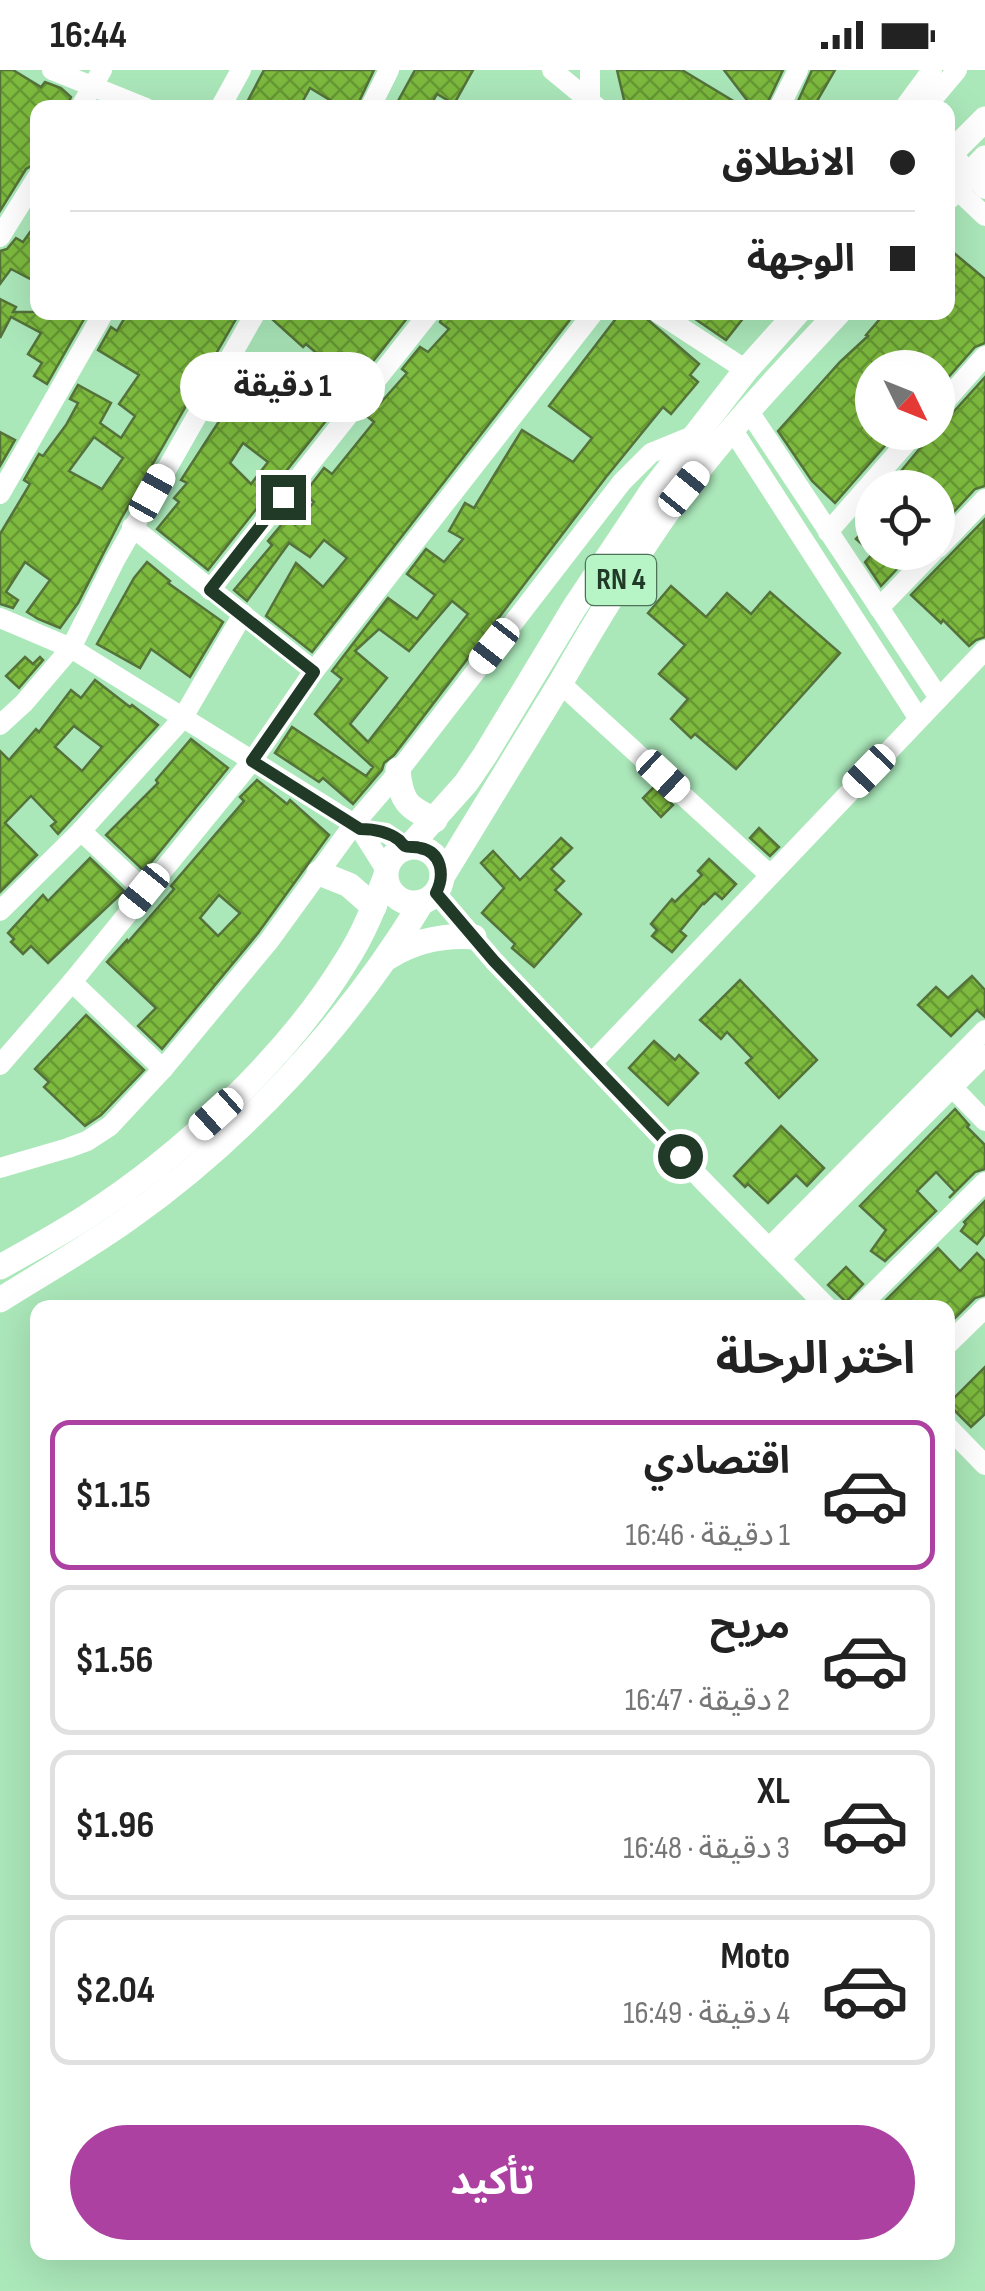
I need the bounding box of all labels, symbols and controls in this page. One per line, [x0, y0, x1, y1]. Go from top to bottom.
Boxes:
text: 16:44 [50, 13, 127, 58]
text: الانطلاق [722, 141, 855, 186]
text: الوجهة [747, 237, 855, 282]
north arrow [855, 350, 955, 450]
map controls [855, 350, 955, 570]
callout: 1 دقيقة [180, 352, 386, 422]
text: 1 دقيقة [233, 367, 332, 406]
car [653, 456, 715, 522]
car [124, 459, 180, 527]
button: locate [855, 470, 955, 570]
route end [261, 475, 306, 520]
road number: RN 4 [586, 555, 656, 605]
car [464, 613, 524, 679]
car [837, 739, 901, 803]
car [631, 745, 695, 807]
car [113, 858, 175, 924]
car [184, 1083, 248, 1145]
route start [658, 1134, 703, 1179]
text: اختر الرحلة [716, 1332, 915, 1387]
text: اقتصادي [644, 1439, 790, 1484]
icon: car [820, 1450, 910, 1540]
text: $1.15 [75, 1473, 151, 1518]
text: 1 دقيقة · 16:46 [626, 1516, 790, 1555]
text: مريح [710, 1604, 790, 1649]
icon: car [820, 1615, 910, 1705]
text: $1.56 [75, 1638, 154, 1683]
text: 2 دقيقة · 16:47 [625, 1681, 790, 1720]
text: XL [757, 1769, 790, 1814]
icon: car [820, 1780, 910, 1870]
text: $1.96 [75, 1803, 154, 1848]
text: 3 دقيقة · 16:48 [623, 1829, 790, 1868]
text: Moto [720, 1934, 790, 1979]
icon: car [820, 1945, 910, 2035]
text: $2.04 [75, 1968, 155, 2013]
text: 4 دقيقة · 16:49 [623, 1994, 790, 2033]
button: تأكيد [70, 2125, 915, 2240]

